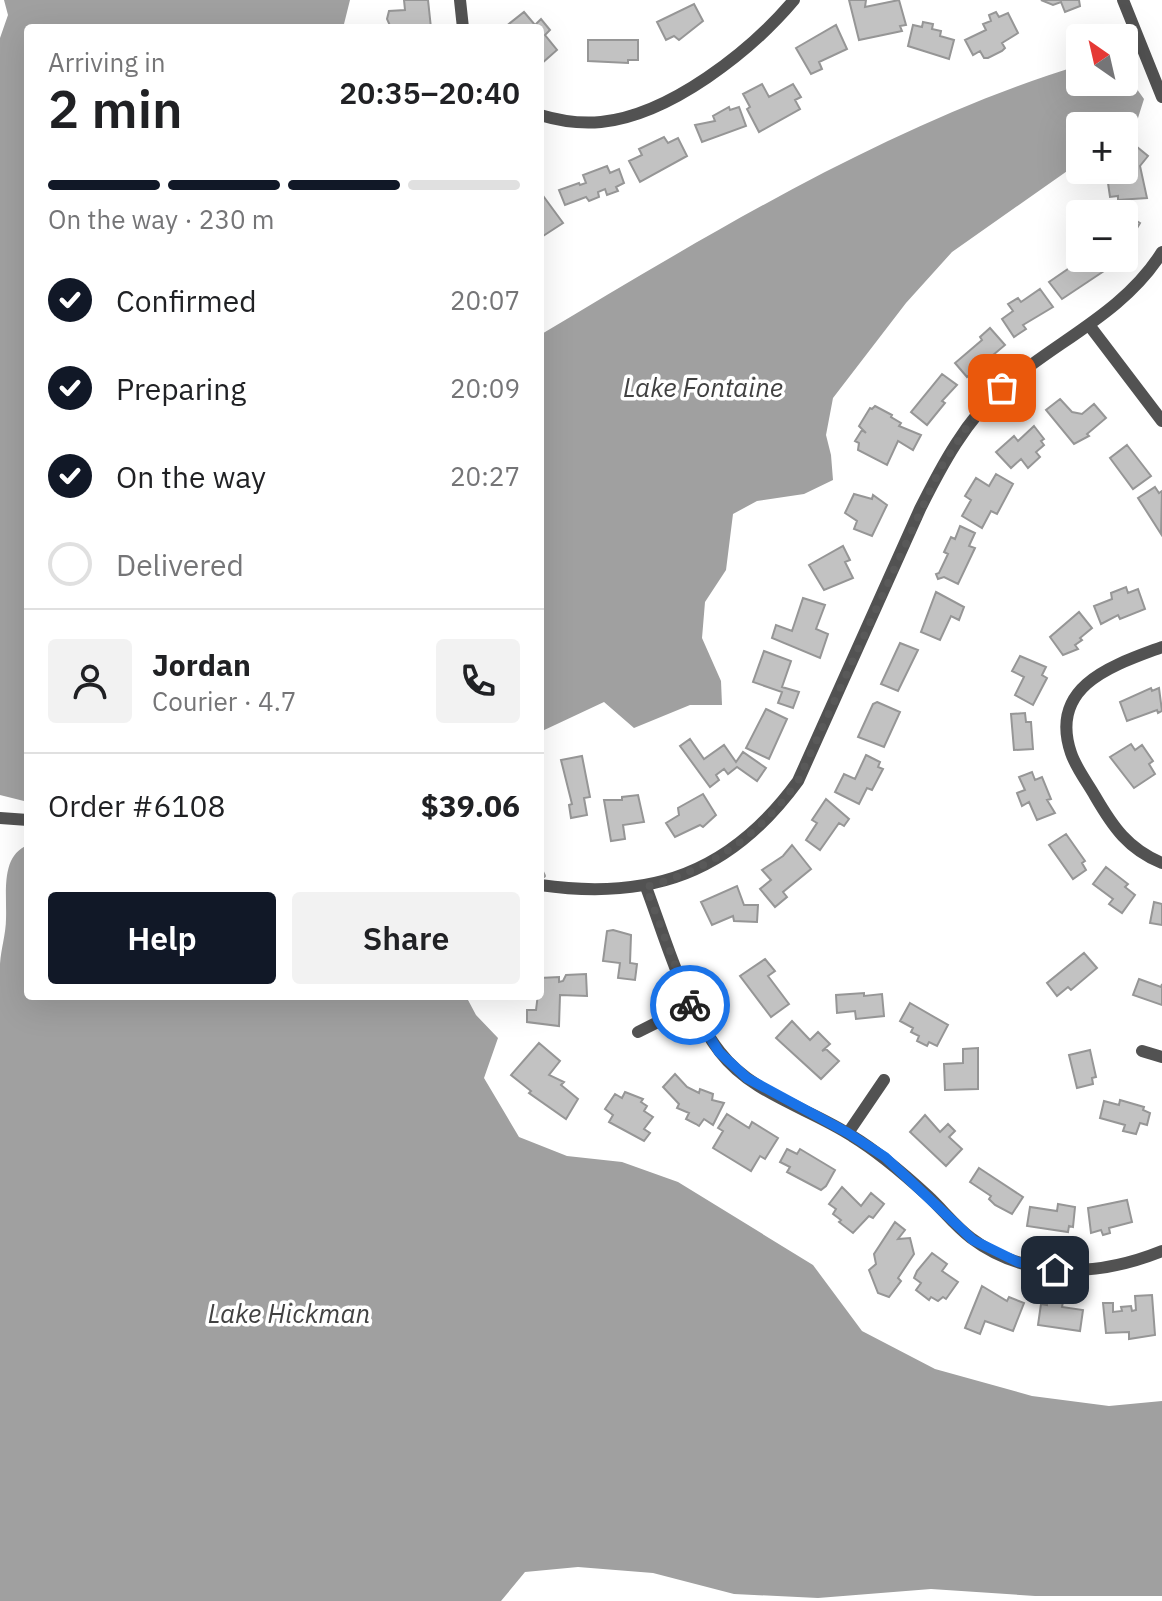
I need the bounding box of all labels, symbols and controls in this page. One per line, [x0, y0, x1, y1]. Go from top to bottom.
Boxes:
north arrow [1066, 24, 1138, 96]
map controls [1066, 24, 1138, 272]
text: Arriving in [48, 45, 165, 79]
text: 20:35–20:40 [339, 73, 520, 112]
text: 2 min [48, 75, 183, 142]
button: + [1066, 112, 1138, 184]
button: − [1066, 200, 1138, 272]
text: On the way · 230 m [48, 202, 274, 236]
icon: check [48, 278, 92, 322]
text: Confirmed [116, 281, 257, 320]
text: 20:07 [450, 283, 520, 317]
pin [968, 354, 1036, 422]
icon: check [48, 366, 92, 410]
icon: bag [980, 366, 1024, 410]
text: Preparing [116, 369, 246, 408]
water label: Lake Fontaine [623, 370, 783, 404]
text: 20:09 [450, 371, 520, 405]
icon: check [48, 454, 92, 498]
text: On the way [116, 457, 266, 496]
text: 20:27 [450, 459, 520, 493]
text: Delivered [116, 545, 244, 584]
button: person [48, 639, 132, 723]
button: phone [436, 639, 520, 723]
text: Jordan [152, 645, 251, 684]
text: Courier · 4.7 [152, 684, 296, 718]
text: Order #6108 [48, 786, 225, 825]
text: $39.06 [421, 786, 520, 825]
button: Help [48, 892, 276, 984]
button: Share [292, 892, 520, 984]
courier [650, 965, 730, 1045]
icon: bike [668, 983, 712, 1027]
pin [1021, 1236, 1089, 1304]
icon: home [1033, 1248, 1077, 1292]
water label: Lake Hickman [208, 1296, 370, 1330]

